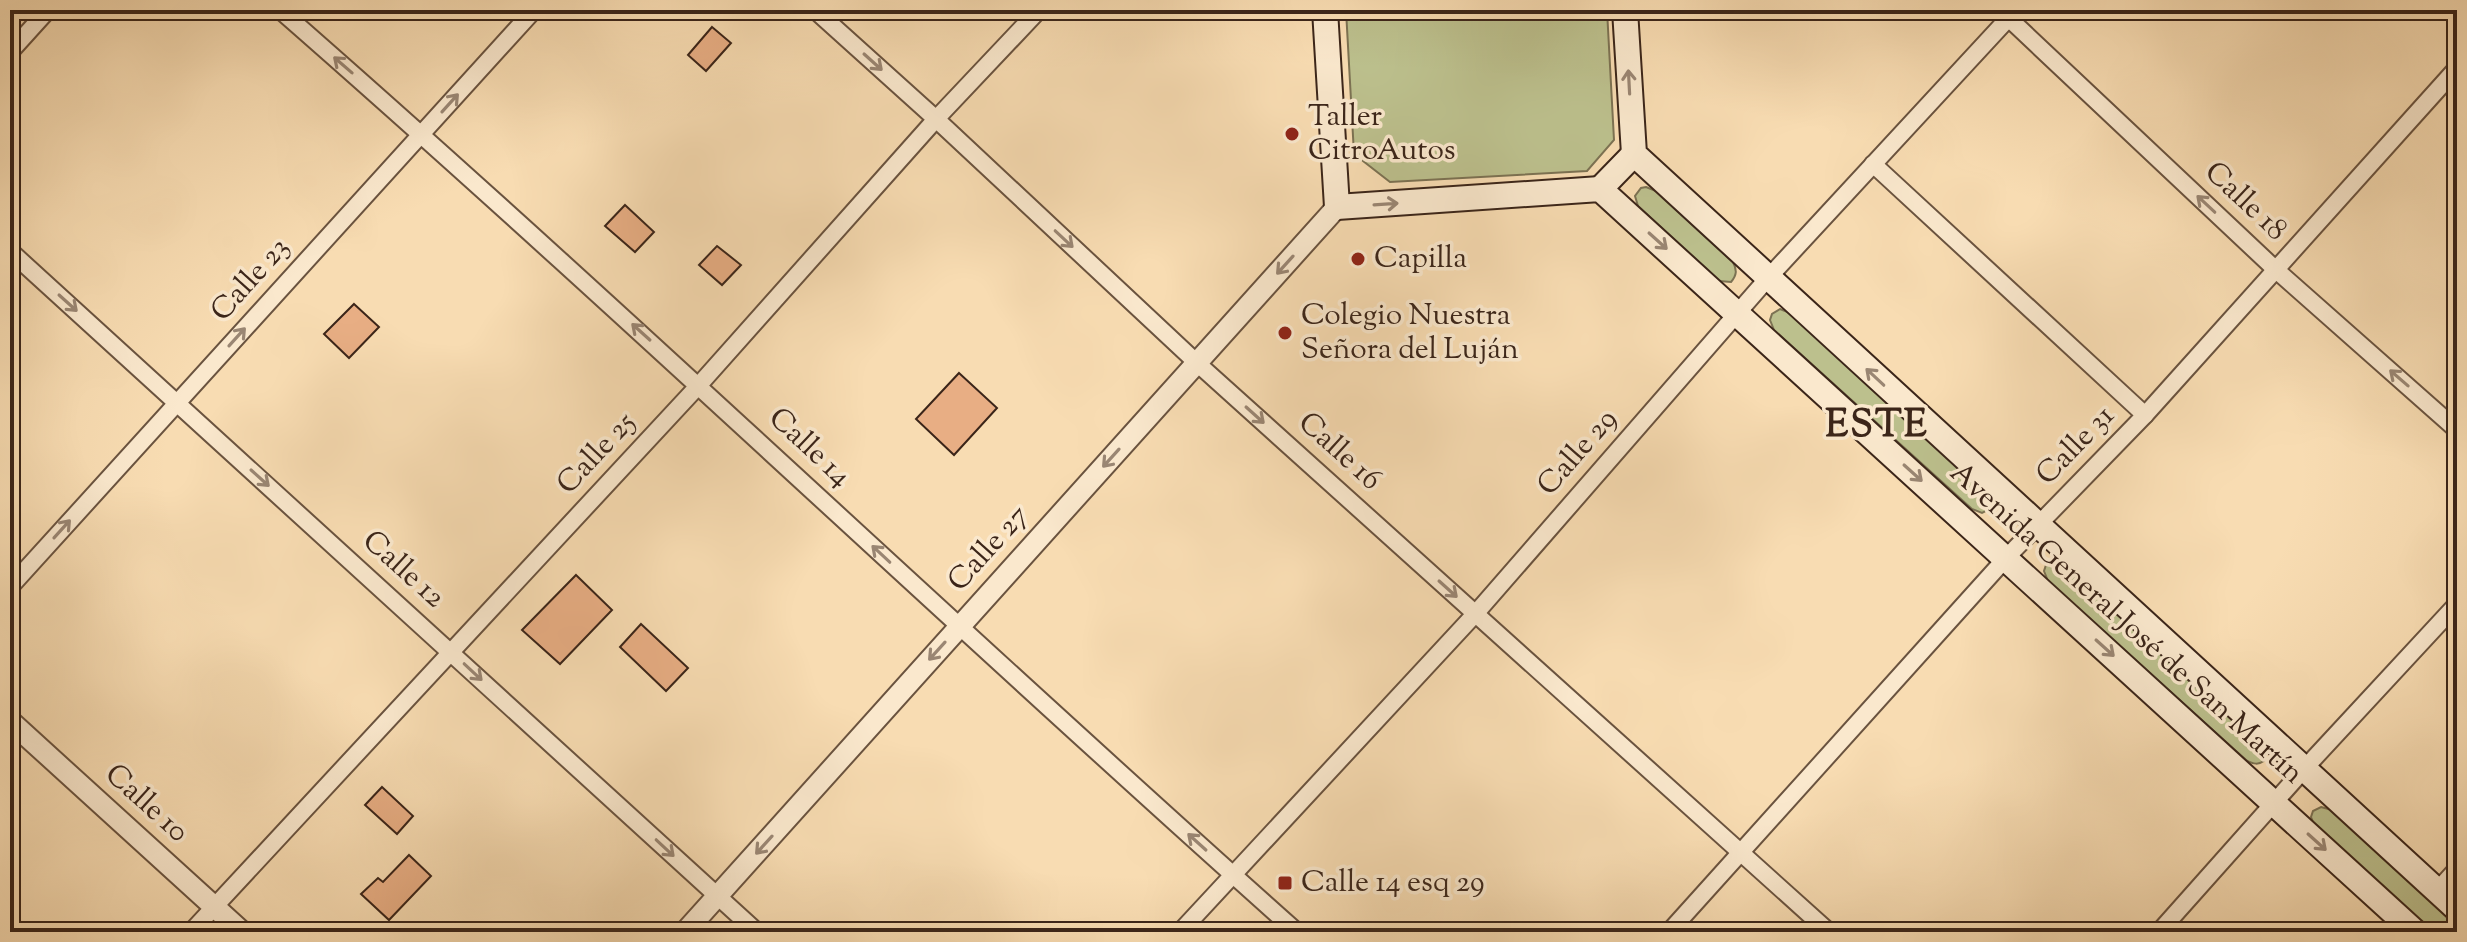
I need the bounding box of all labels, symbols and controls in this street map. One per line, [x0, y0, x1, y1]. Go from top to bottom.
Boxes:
one-way arrow [862, 53, 882, 71]
one-way arrow [333, 57, 353, 75]
one-way arrow [1622, 69, 1637, 96]
one-way arrow [440, 93, 459, 113]
place label: Taller CitroAutos [1308, 96, 1456, 173]
marker: Taller CitroAutos [1283, 125, 1301, 143]
street label: Calle 18 [2194, 152, 2296, 252]
one-way arrow [2196, 194, 2216, 213]
one-way arrow [1372, 196, 1399, 211]
street label: Calle 23 [201, 228, 301, 332]
one-way arrow [1054, 229, 1074, 248]
one-way arrow [1648, 232, 1668, 250]
place label: Capilla [1374, 238, 1467, 281]
marker: Capilla [1349, 250, 1367, 268]
one-way arrow [1277, 254, 1295, 274]
one-way arrow [57, 294, 77, 312]
place label: Colegio Nuestra Señora del Luján [1301, 295, 1519, 372]
one-way arrow [631, 323, 651, 342]
marker: Colegio Nuestra Señora del Luján [1276, 324, 1294, 342]
one-way arrow [228, 327, 246, 347]
one-way arrow [1865, 367, 1885, 386]
one-way arrow [2389, 369, 2409, 387]
street label: Calle 31 [2027, 396, 2125, 496]
street label: Calle 14 [758, 398, 860, 498]
street label: Calle 29 [1528, 400, 1628, 506]
district label: ESTE [1825, 400, 1929, 454]
street label: Calle 25 [548, 403, 646, 505]
street label: Calle 16 [1288, 403, 1390, 501]
one-way arrow [1245, 405, 1265, 424]
one-way arrow [1103, 448, 1121, 468]
street label: Avenida General José de San Martín [1939, 453, 2313, 795]
one-way arrow [1902, 463, 1922, 481]
one-way arrow [250, 469, 270, 488]
street label: Calle 27 [938, 496, 1040, 602]
one-way arrow [53, 520, 71, 540]
street label: Calle 12 [352, 521, 454, 619]
one-way arrow [872, 545, 892, 563]
one-way arrow [1438, 579, 1458, 597]
one-way arrow [2094, 639, 2114, 657]
one-way arrow [929, 641, 947, 661]
one-way arrow [463, 662, 483, 681]
street label: Calle 10 [94, 755, 198, 853]
one-way arrow [2307, 833, 2327, 851]
one-way arrow [755, 834, 773, 854]
one-way arrow [1188, 834, 1208, 852]
one-way arrow [654, 838, 674, 856]
place label: Calle 14 esq 29 [1301, 862, 1485, 905]
marker: Calle 14 esq 29 [1276, 874, 1294, 892]

